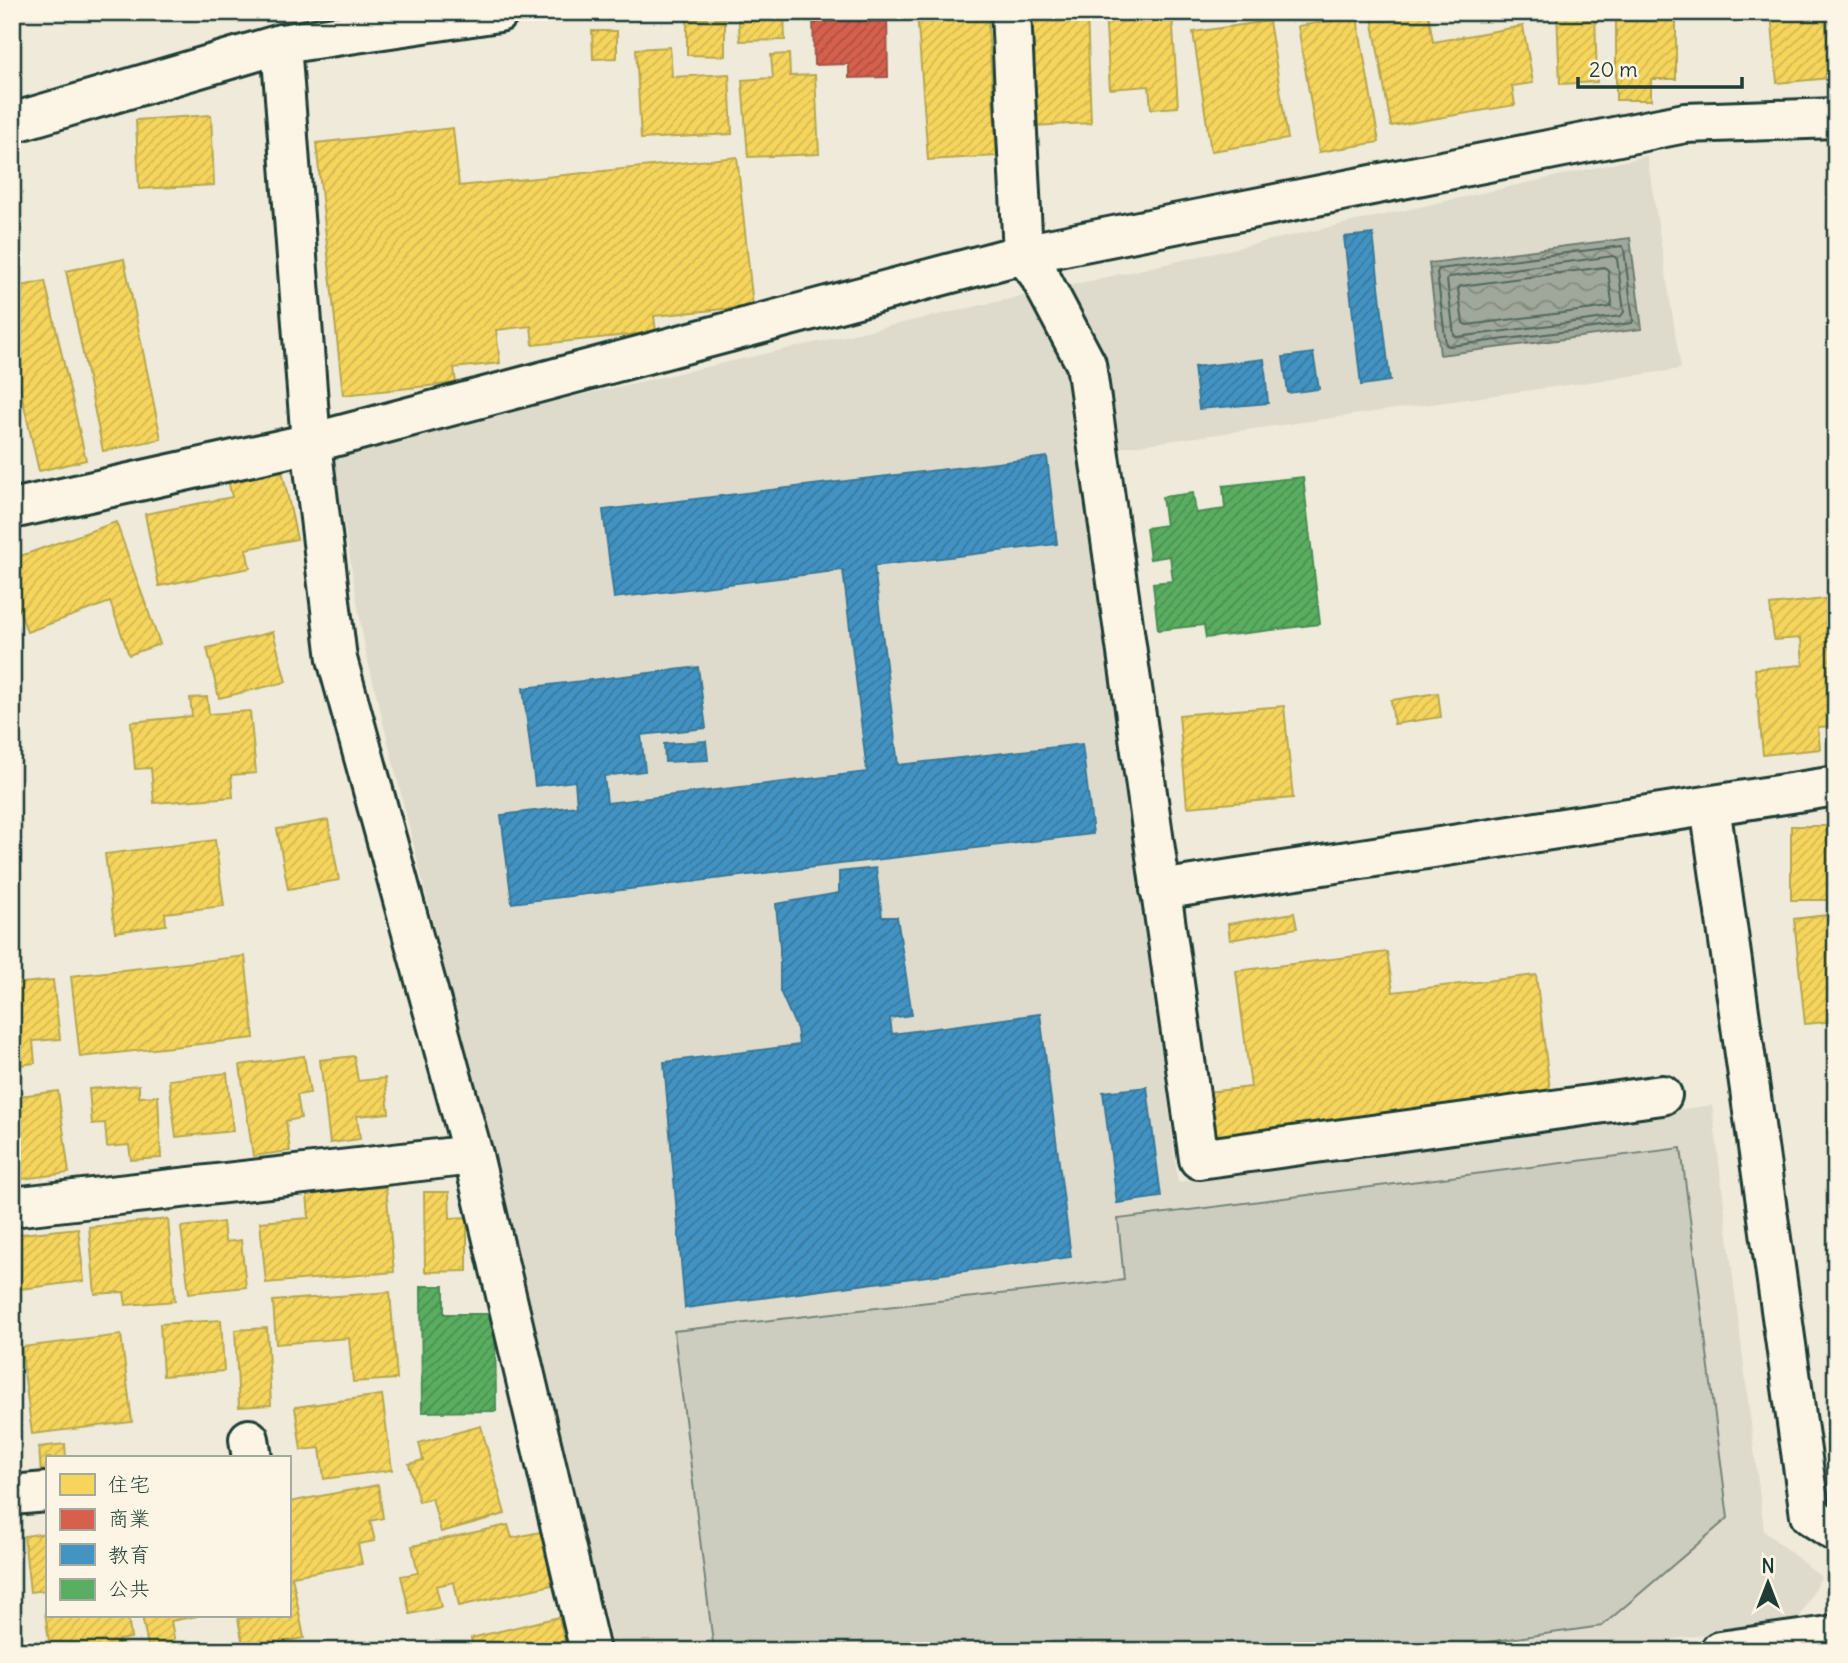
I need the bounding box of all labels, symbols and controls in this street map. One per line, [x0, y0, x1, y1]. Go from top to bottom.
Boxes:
scale bar [1578, 46, 1743, 90]
text: 20 m [1589, 56, 1638, 83]
legend [46, 1456, 290, 1618]
text: 住宅 [108, 1471, 150, 1498]
text: 商業 [108, 1505, 150, 1532]
text: 教育 [108, 1541, 150, 1568]
north arrow [1732, 1548, 1802, 1618]
text: N [1761, 1554, 1775, 1578]
text: 公共 [108, 1575, 150, 1602]

